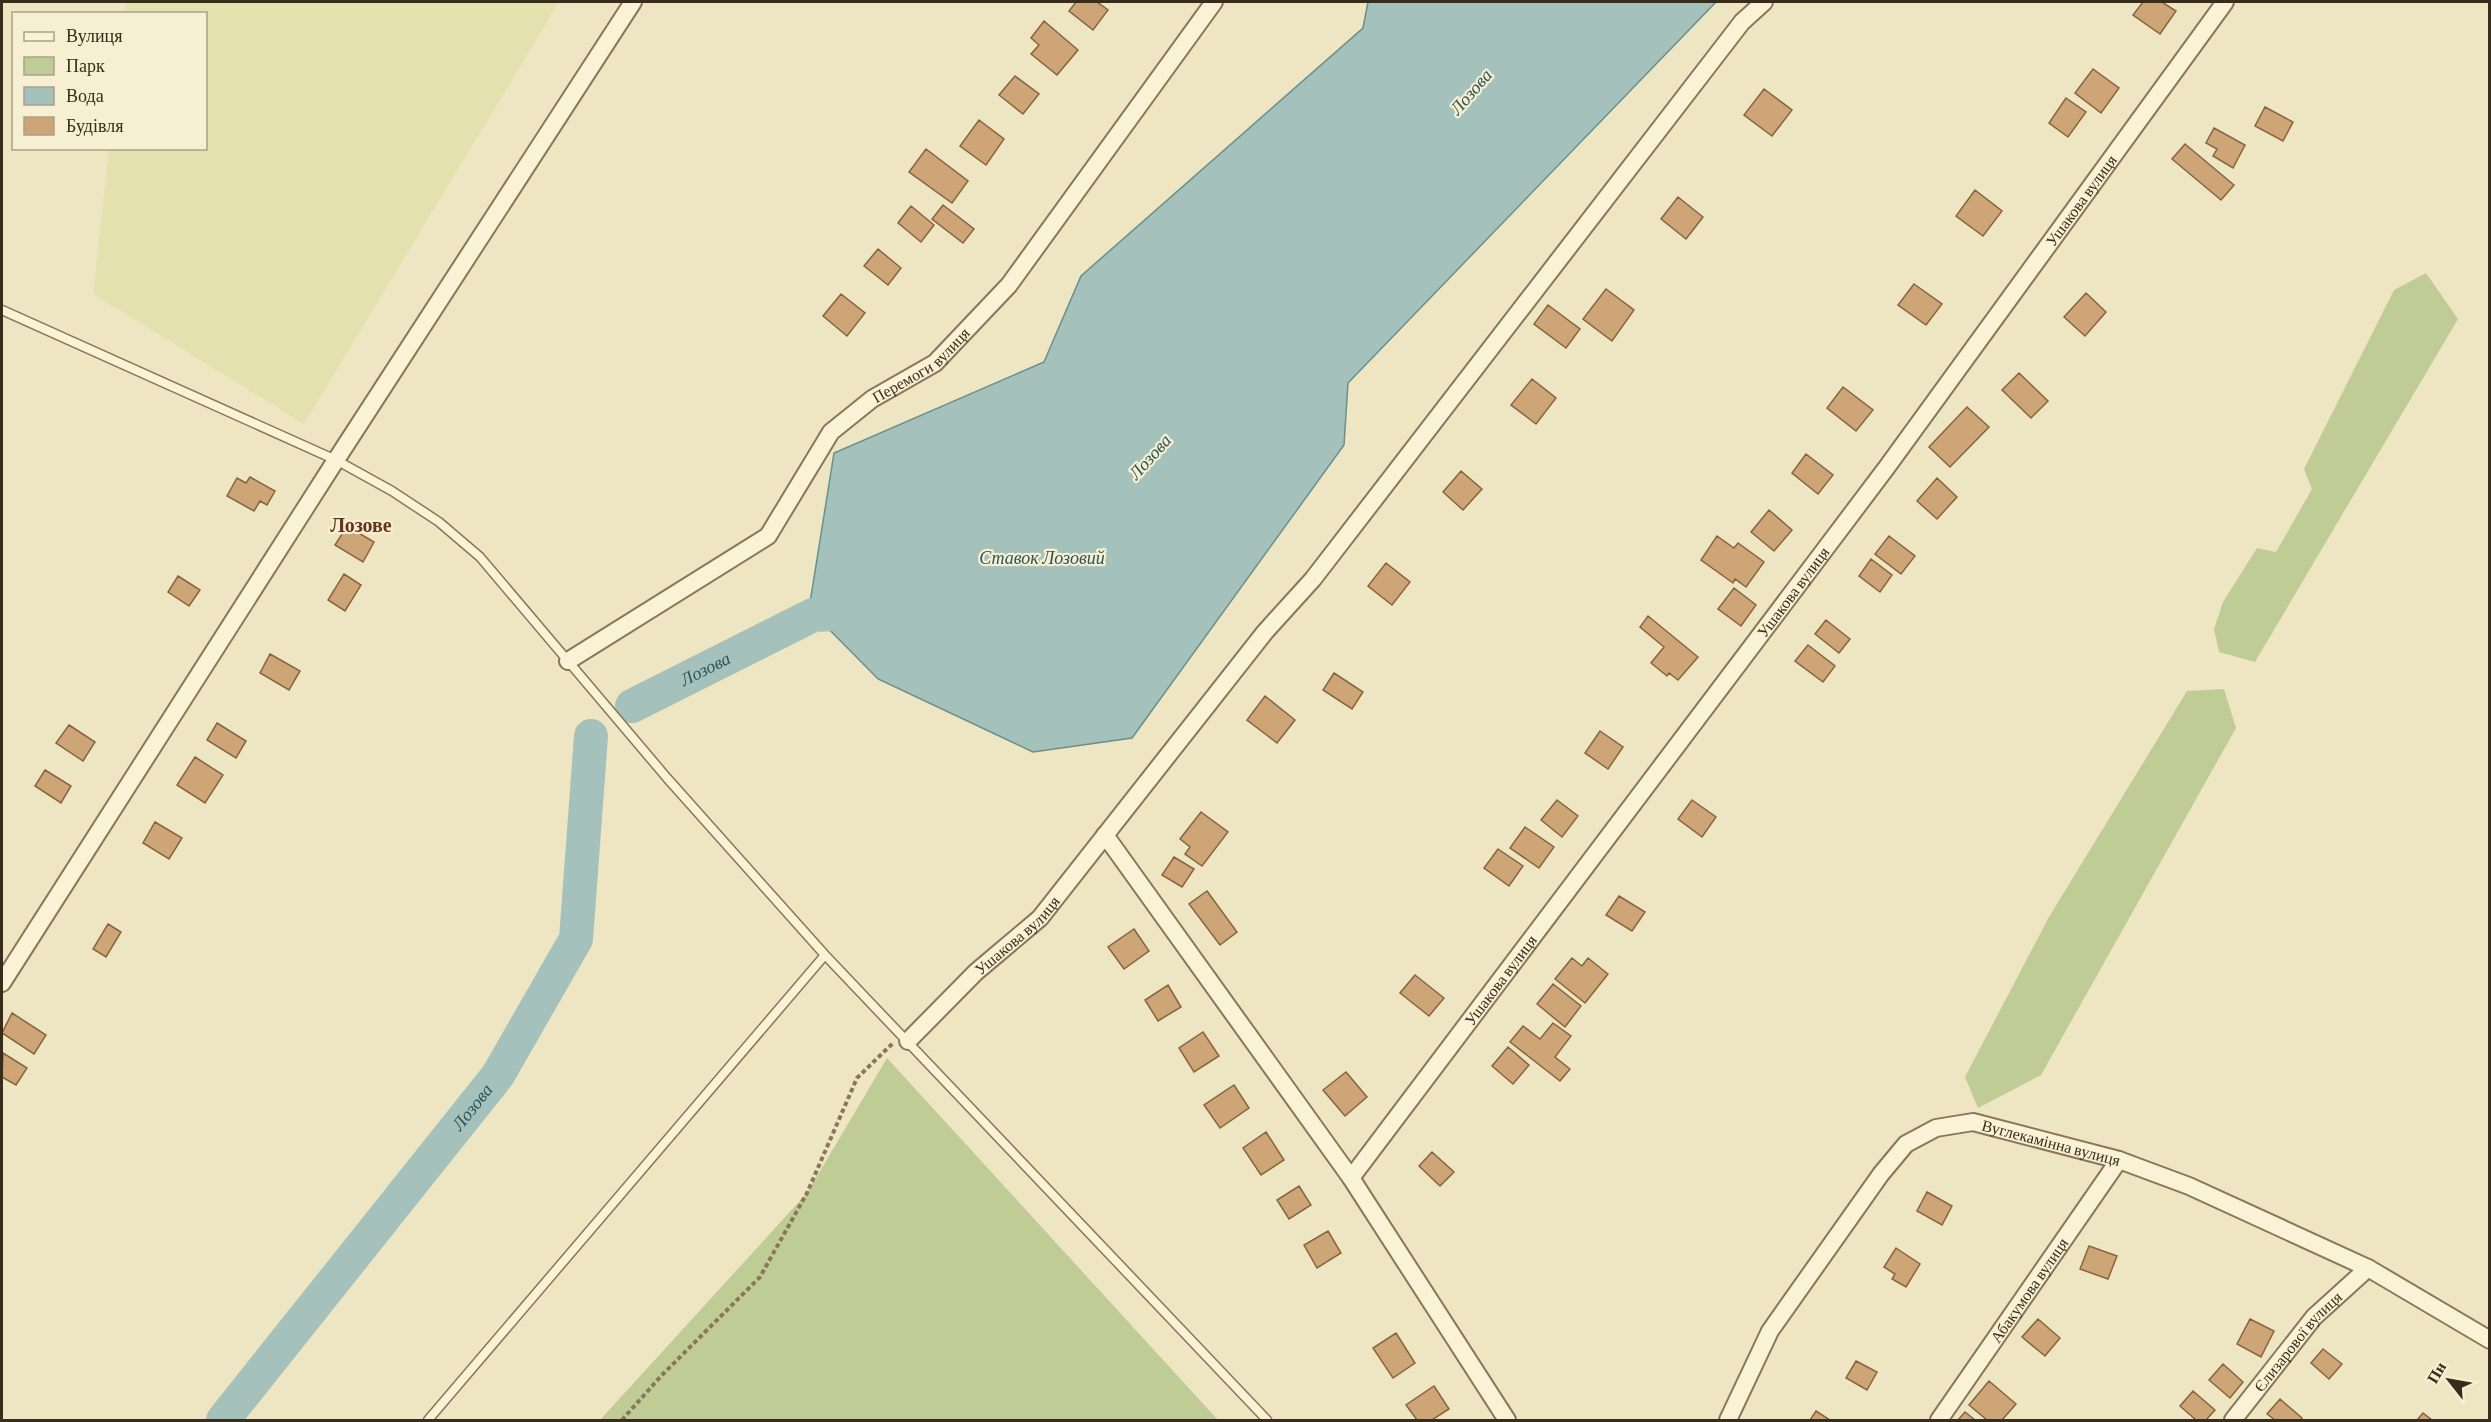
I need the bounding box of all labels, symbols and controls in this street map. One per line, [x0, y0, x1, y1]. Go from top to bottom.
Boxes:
legend [12, 12, 207, 150]
text: Вулиця [66, 26, 123, 46]
text: Парк [66, 56, 105, 76]
water label: Лозова [1445, 65, 1496, 119]
text: Вода [66, 86, 104, 106]
text: Будівля [66, 116, 123, 136]
street label: Ушакова вулиця [2042, 151, 2120, 250]
street label: Перемоги вулиця [869, 324, 973, 406]
water label: Лозова [1124, 430, 1175, 484]
district label: Лозове [330, 514, 392, 536]
street label: Ушакова вулиця [1754, 543, 1833, 641]
water label: Ставок Лозовий [979, 548, 1105, 568]
water label: Лозова [676, 648, 734, 691]
street label: Ушакова вулиця [971, 892, 1063, 978]
street label: Ушакова вулиця [1461, 931, 1541, 1029]
water label: Лозова [447, 1080, 497, 1135]
street label: Вуглекамінна вулиця [1980, 1117, 2123, 1169]
street label: Абакумова вулиця [1987, 1234, 2072, 1346]
street label: Єлизарової вулиця [2251, 1288, 2346, 1395]
north arrow [2419, 1350, 2479, 1410]
text: Пн [2424, 1359, 2449, 1386]

